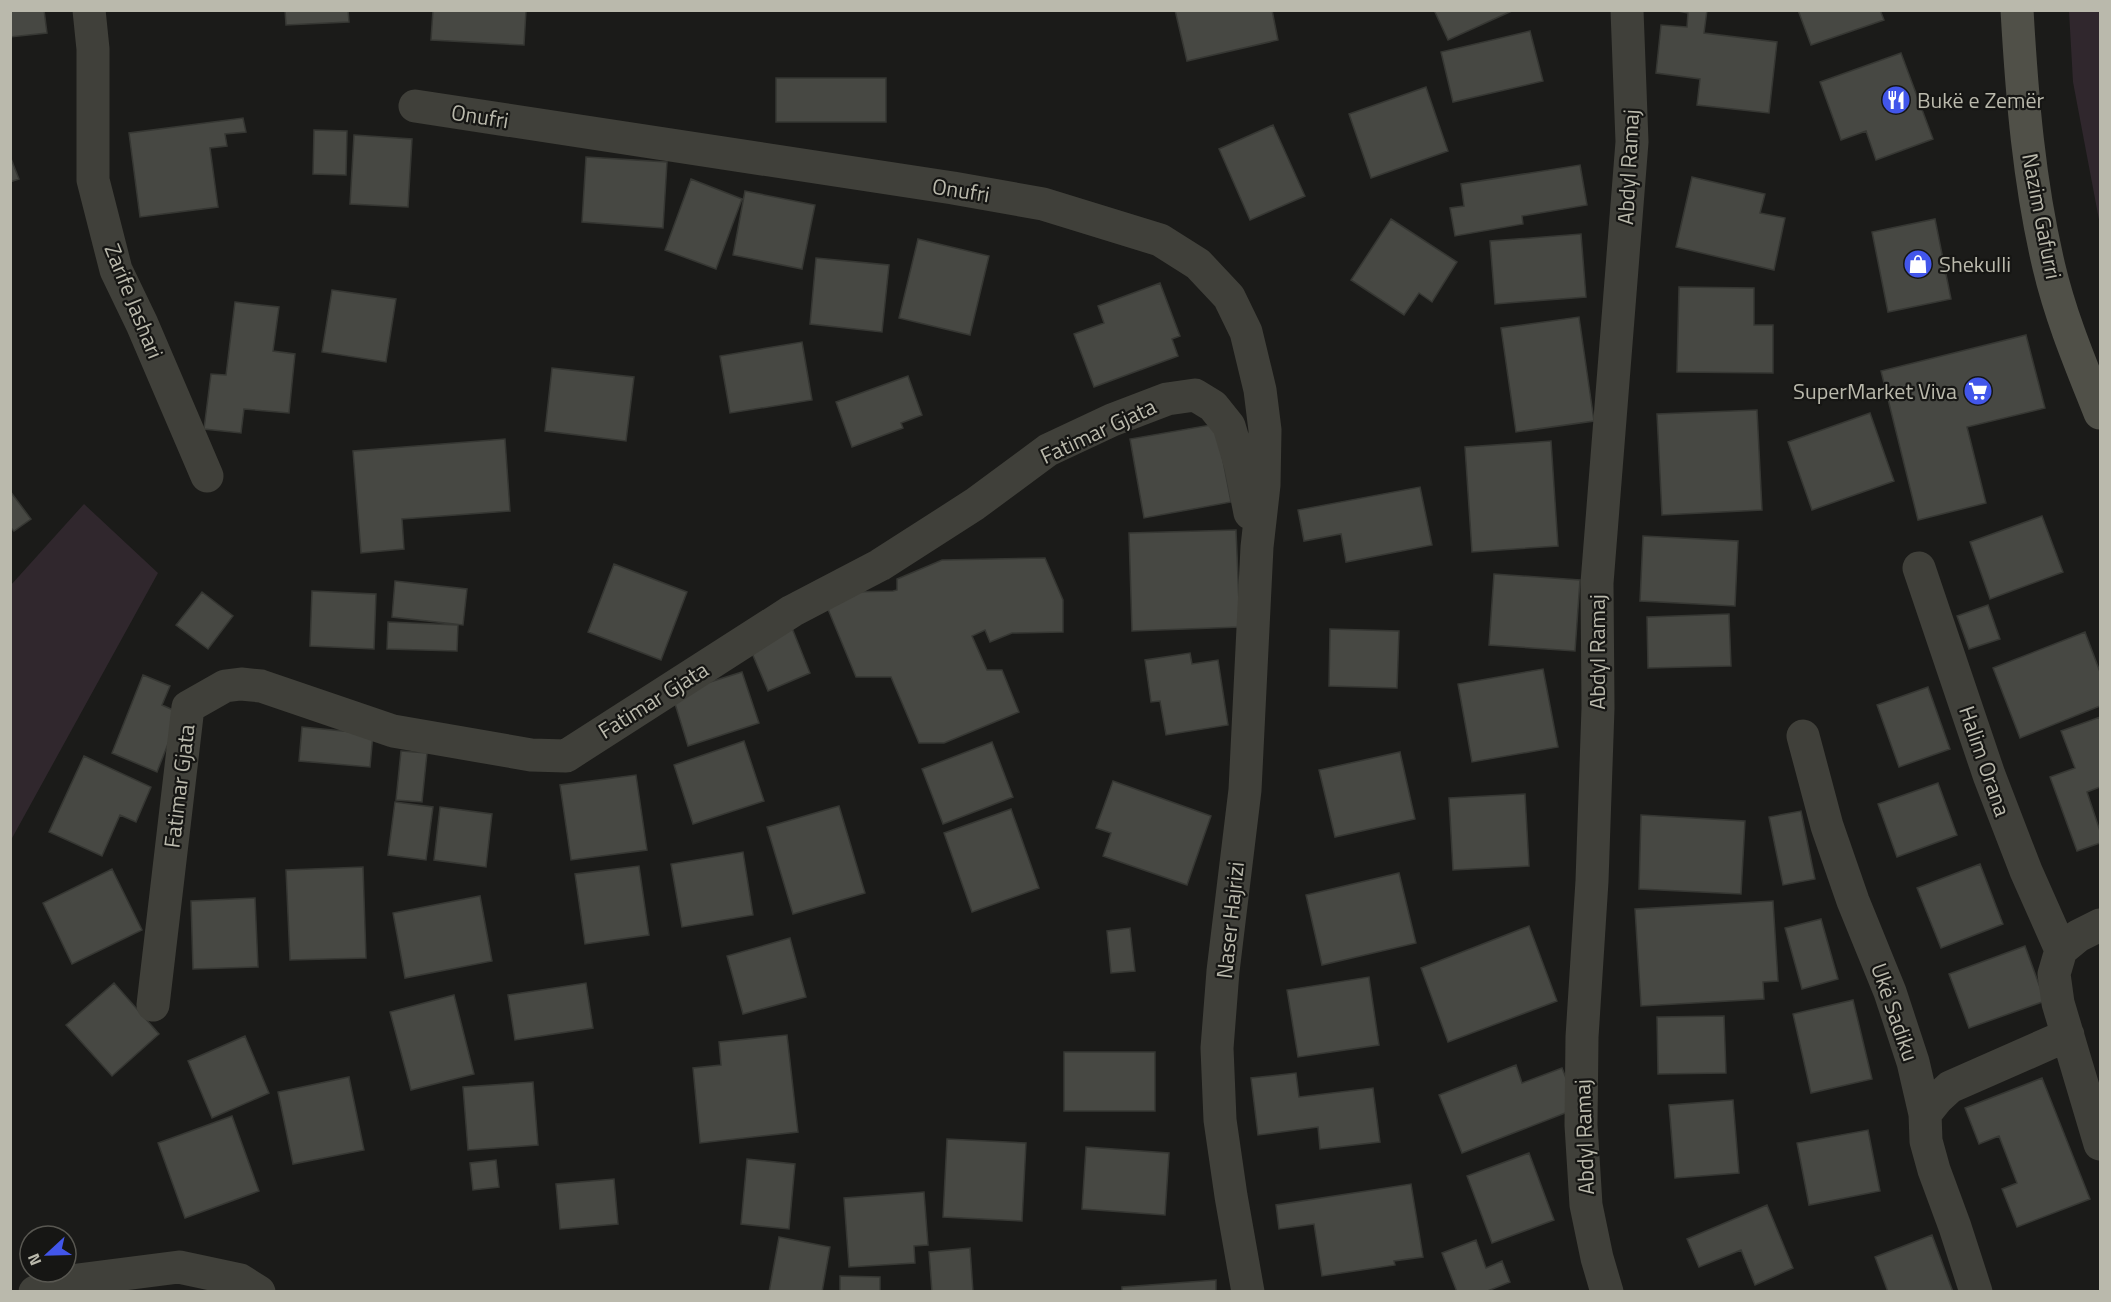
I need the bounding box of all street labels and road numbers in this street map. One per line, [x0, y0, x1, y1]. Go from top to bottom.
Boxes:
street label: Onufri [449, 95, 511, 137]
street label: Abdyl Ramaj [1608, 108, 1648, 226]
street label: Nazim Gafurri [2013, 150, 2071, 282]
street label: Onufri [930, 169, 992, 211]
street label: Zarife Jashari [96, 238, 172, 364]
street label: Fatimar Gjata [1034, 389, 1162, 473]
street label: Abdyl Ramaj [1580, 594, 1614, 710]
street label: Fatimar Gjata [591, 653, 715, 747]
street label: Halim Orana [1950, 701, 2020, 821]
street label: Fatimar Gjata [155, 722, 203, 850]
street label: Naser Hajrizi [1207, 860, 1253, 980]
street label: Ukë Sadiku [1862, 958, 1928, 1066]
street label: Abdyl Ramaj [1565, 1079, 1603, 1195]

